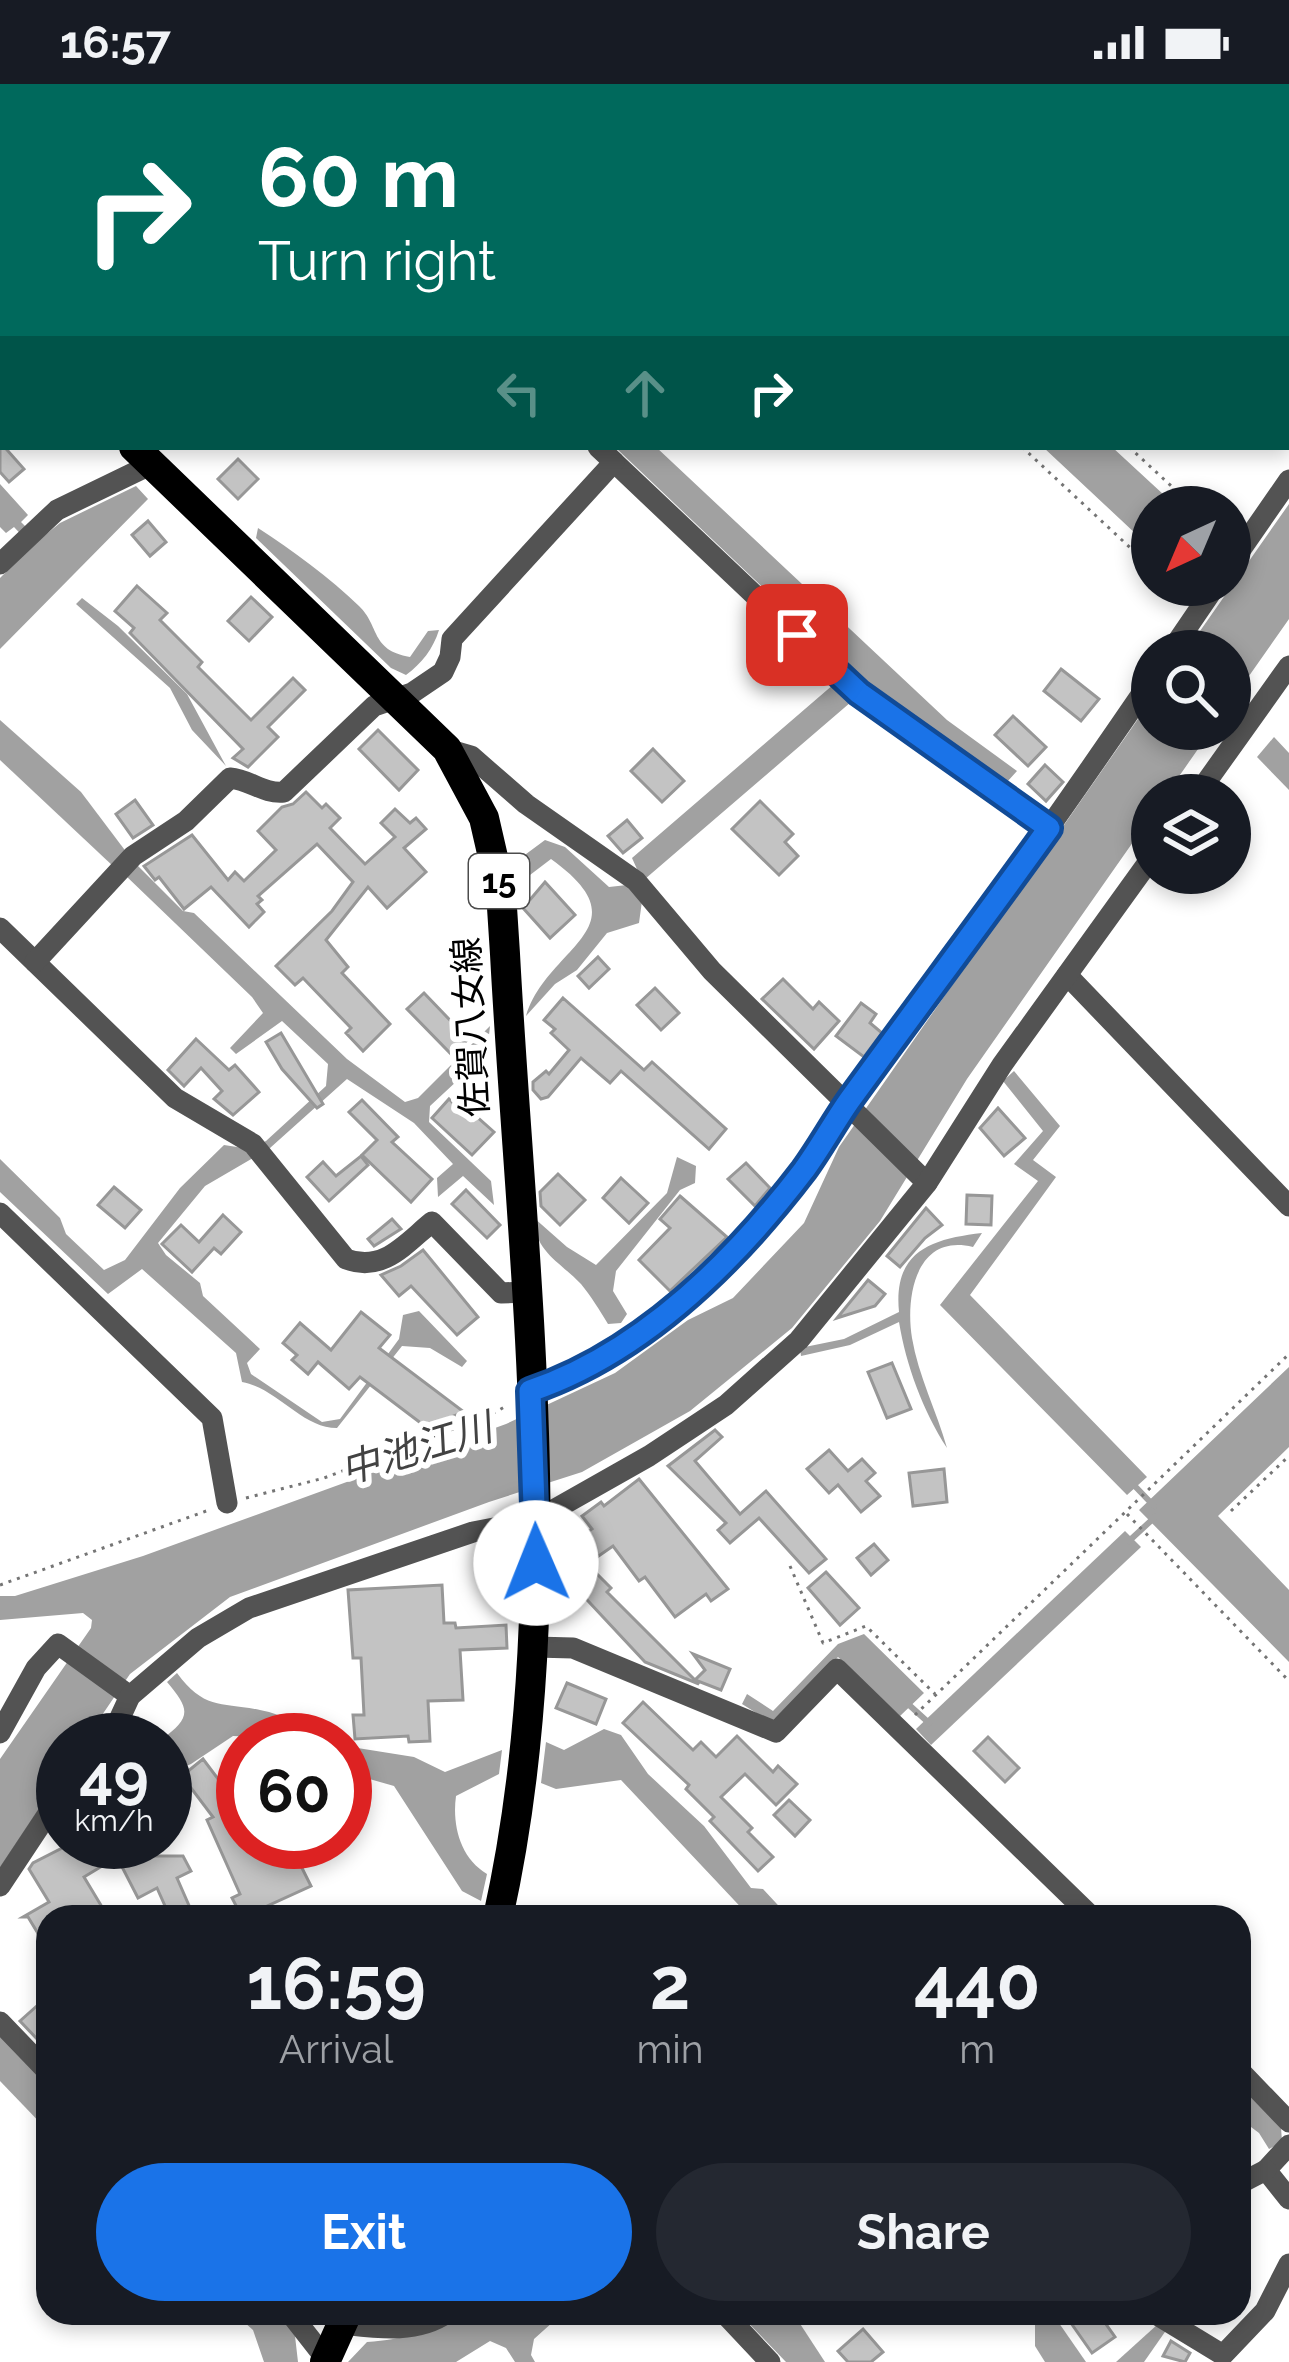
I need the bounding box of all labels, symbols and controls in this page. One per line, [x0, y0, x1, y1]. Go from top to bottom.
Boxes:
text: 16:57 [60, 16, 171, 69]
text: 60 m [258, 128, 459, 227]
icon: right [60, 132, 216, 288]
text: Turn right [258, 229, 496, 293]
icon: left [486, 360, 552, 426]
icon: ahead [612, 360, 678, 426]
icon: right [738, 360, 804, 426]
north arrow [1131, 486, 1251, 606]
map controls [1131, 486, 1251, 894]
pin [746, 584, 848, 686]
icon: arrive [764, 602, 830, 668]
button: search [1131, 630, 1251, 750]
button: layers [1131, 774, 1251, 894]
road number: 15 [469, 854, 529, 908]
street label: 佐賀八女線 [444, 936, 496, 1118]
water label: 中池江川 [335, 1402, 501, 1493]
position arrow [473, 1500, 599, 1626]
speed limit sign: 60 [216, 1713, 372, 1869]
text: 49 [79, 1741, 149, 1811]
text: km/h [74, 1803, 154, 1838]
text: 16:59 [247, 1941, 426, 2026]
text: 2 [650, 1941, 690, 2026]
text: 440 [914, 1941, 1040, 2026]
text: Arrival [279, 2026, 393, 2072]
text: min [636, 2026, 703, 2072]
text: m [959, 2026, 995, 2072]
button: Exit [96, 2163, 632, 2301]
button: Share [656, 2163, 1191, 2301]

